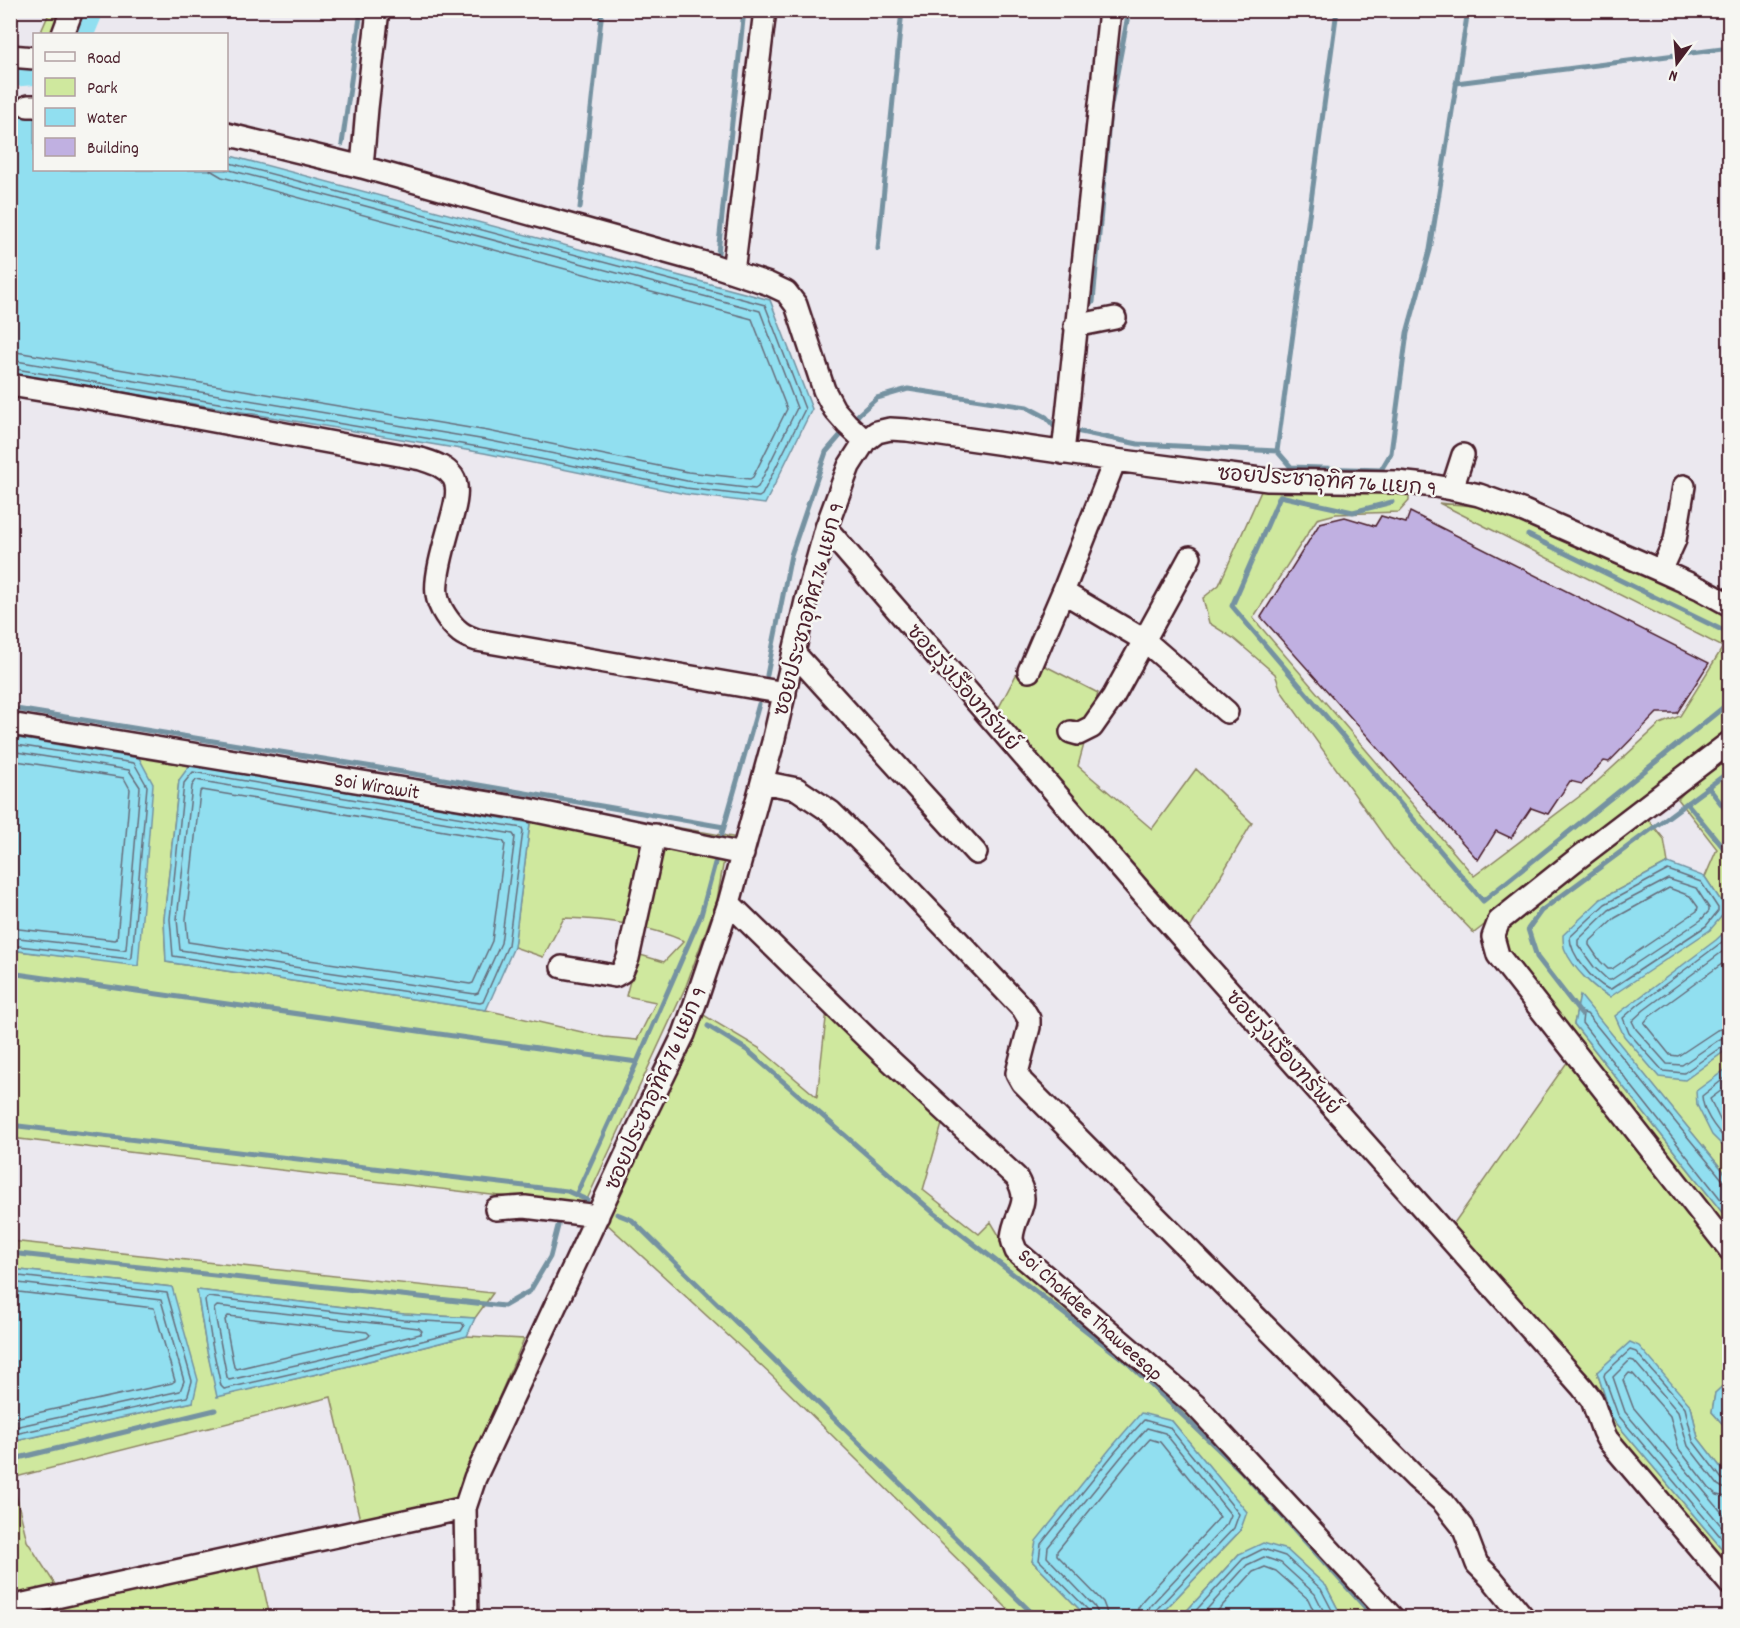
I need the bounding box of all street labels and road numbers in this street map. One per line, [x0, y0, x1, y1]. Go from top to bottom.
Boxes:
street label: ซอยประชาอุทิศ 76 แยก 9 [1216, 460, 1437, 506]
street label: ซอยประชาอุทิศ 76 แยก 9 [768, 500, 854, 720]
street label: ซอยรุ่งเรืองทรัพย์ [898, 618, 1026, 759]
street label: Soi Wirawit [332, 766, 422, 810]
street label: ซอยประชาอุทิศ 76 แยก 9 [599, 983, 716, 1196]
street label: ซอยรุ่งเรืองทรัพย์ [1217, 984, 1347, 1123]
street label: Soi Chokdee Thaweesap [1010, 1243, 1168, 1390]

